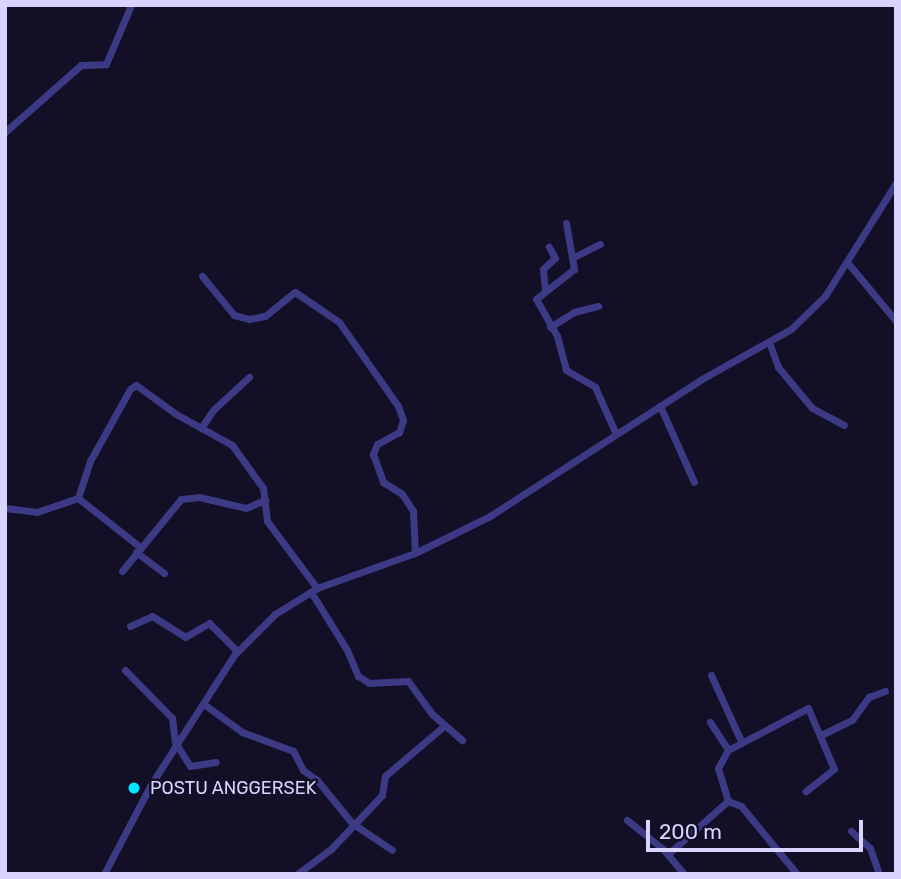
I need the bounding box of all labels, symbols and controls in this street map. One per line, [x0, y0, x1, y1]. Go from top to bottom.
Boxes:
place label: POSTU ANGGERSEK [150, 777, 317, 799]
marker: POSTU ANGGERSEK [124, 778, 144, 798]
scale bar [649, 806, 866, 850]
text: 200 m [659, 819, 722, 844]

